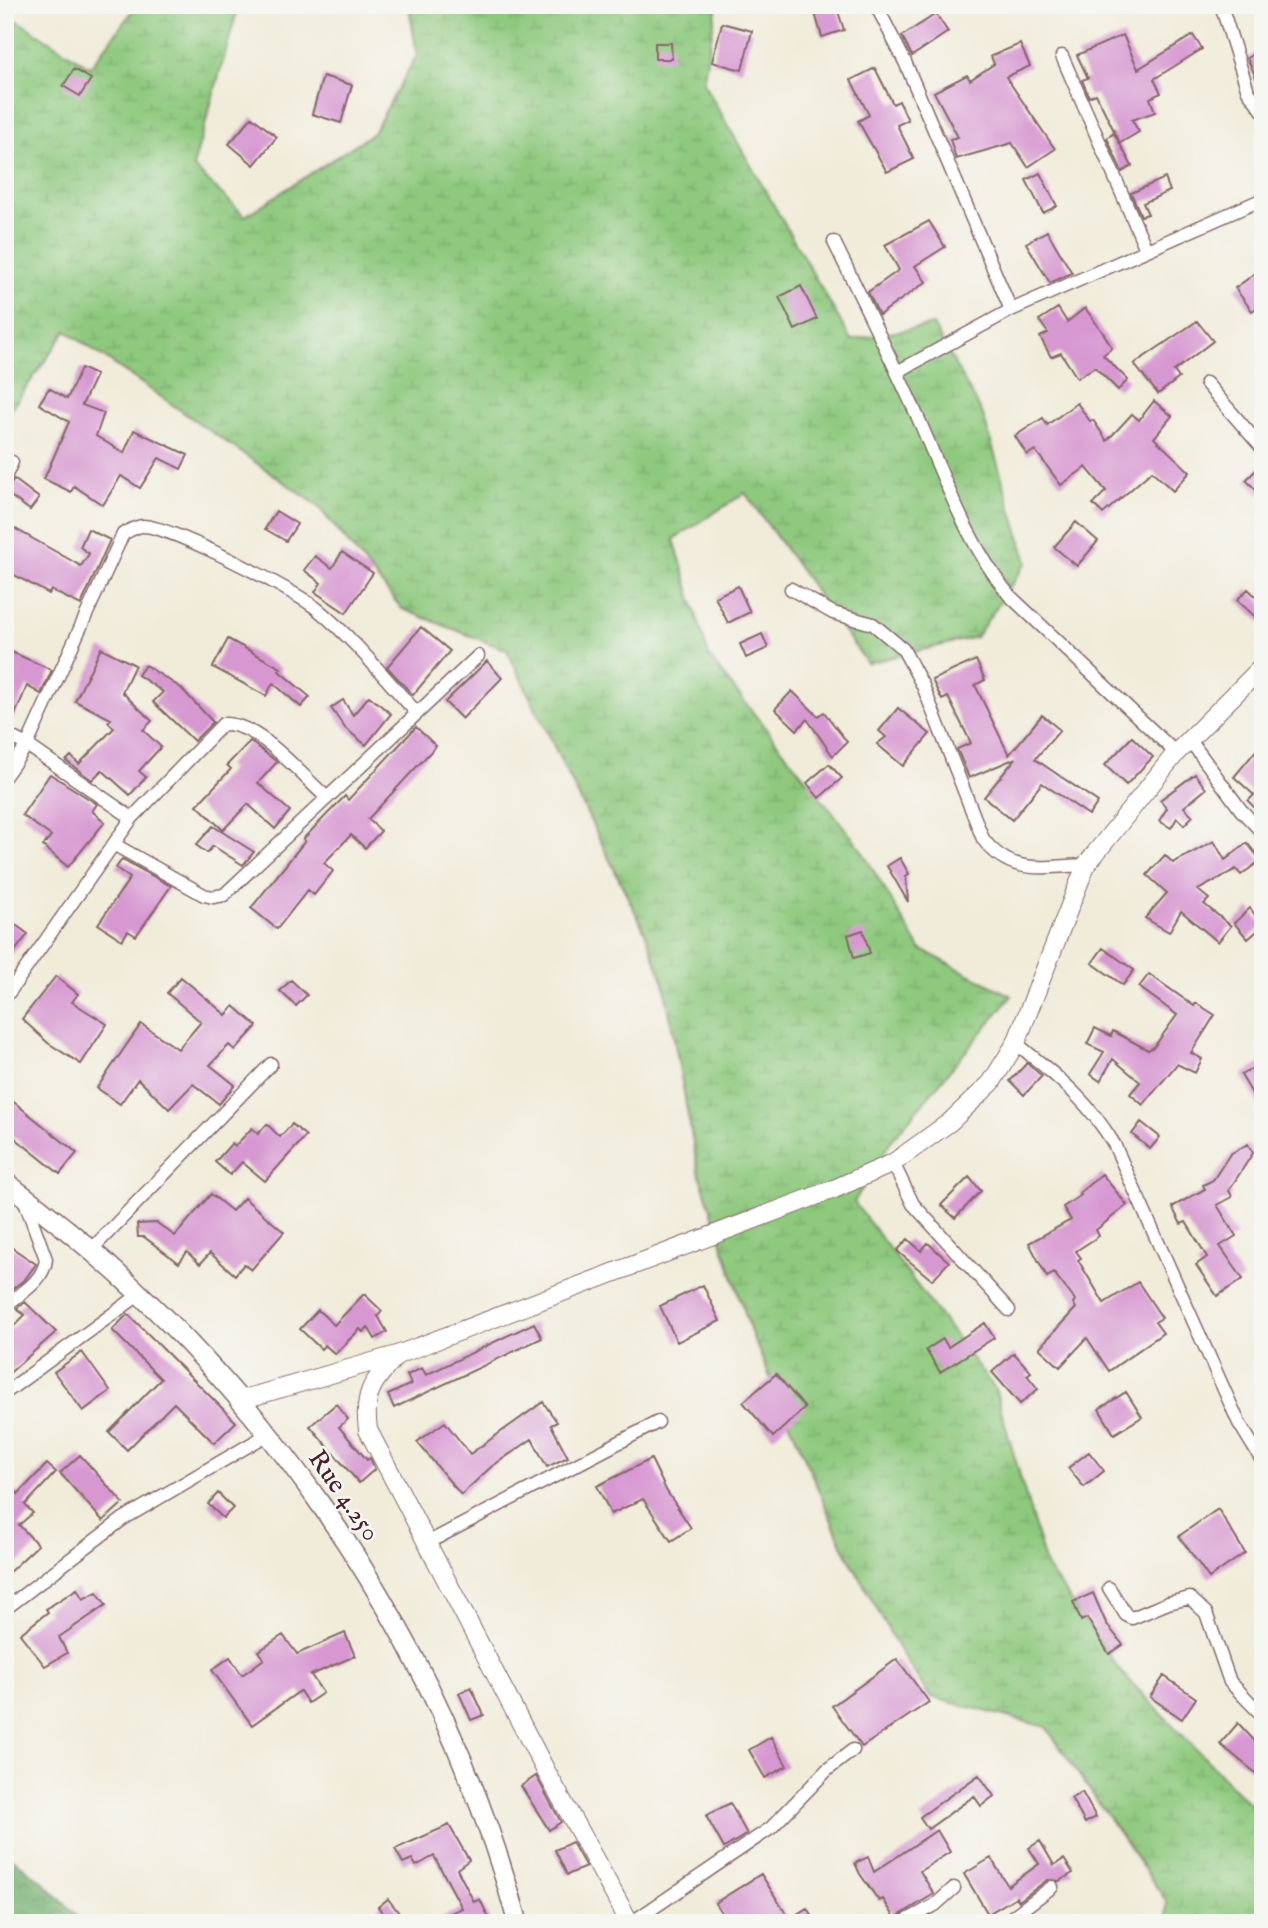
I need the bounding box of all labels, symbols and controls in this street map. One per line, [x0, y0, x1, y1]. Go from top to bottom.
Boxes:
street label: Rue 4.250 [300, 1444, 387, 1548]

